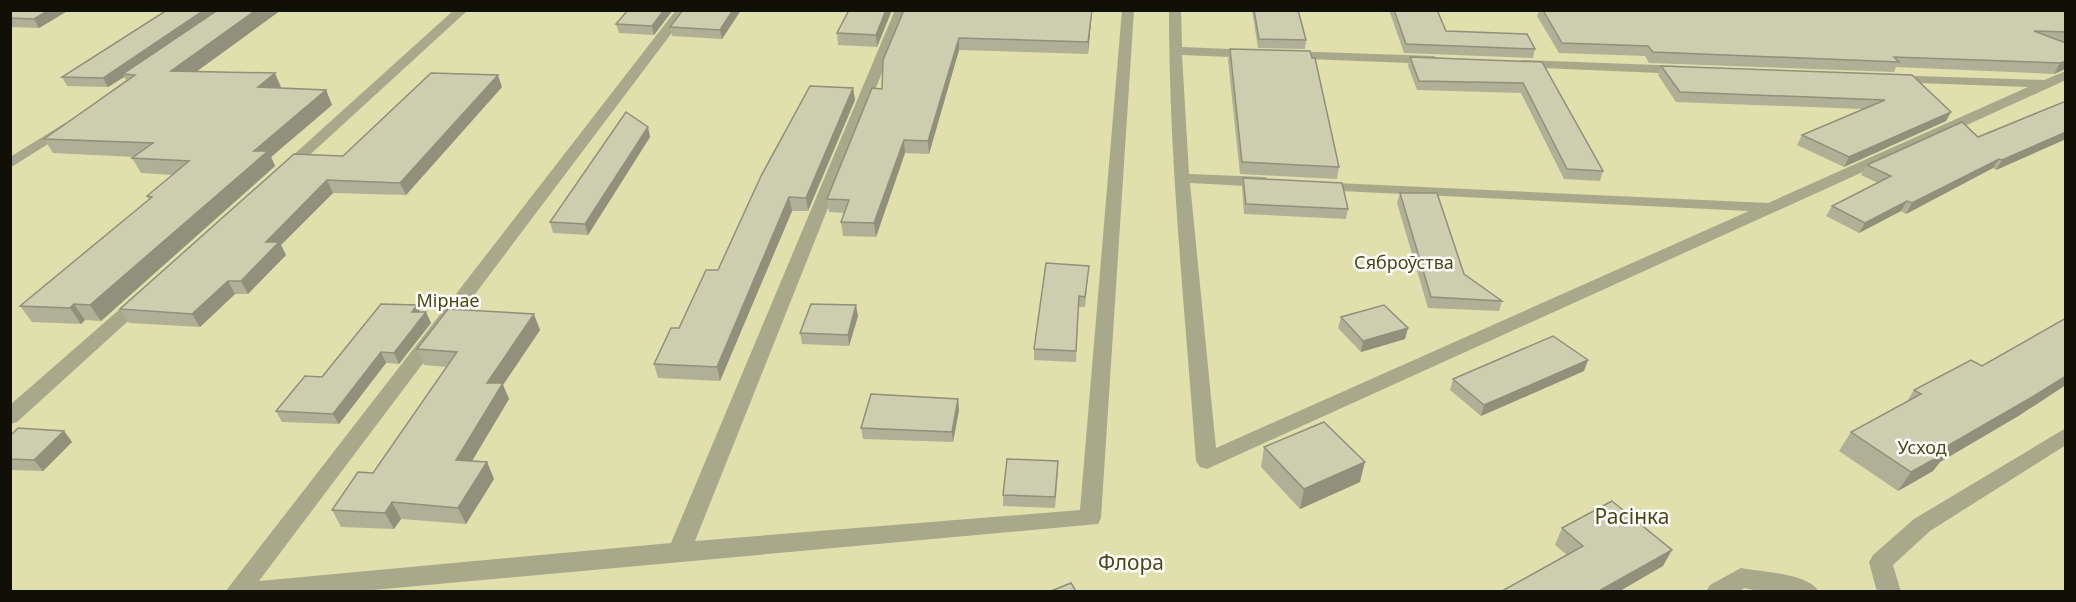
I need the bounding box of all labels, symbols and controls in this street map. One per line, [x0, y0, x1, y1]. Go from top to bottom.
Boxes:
park label: Сяброўства [1354, 250, 1454, 274]
park label: Мірнае [417, 288, 480, 312]
park label: Усход [1897, 435, 1947, 459]
park label: Расінка [1595, 502, 1669, 530]
park label: Флора [1098, 548, 1164, 576]

